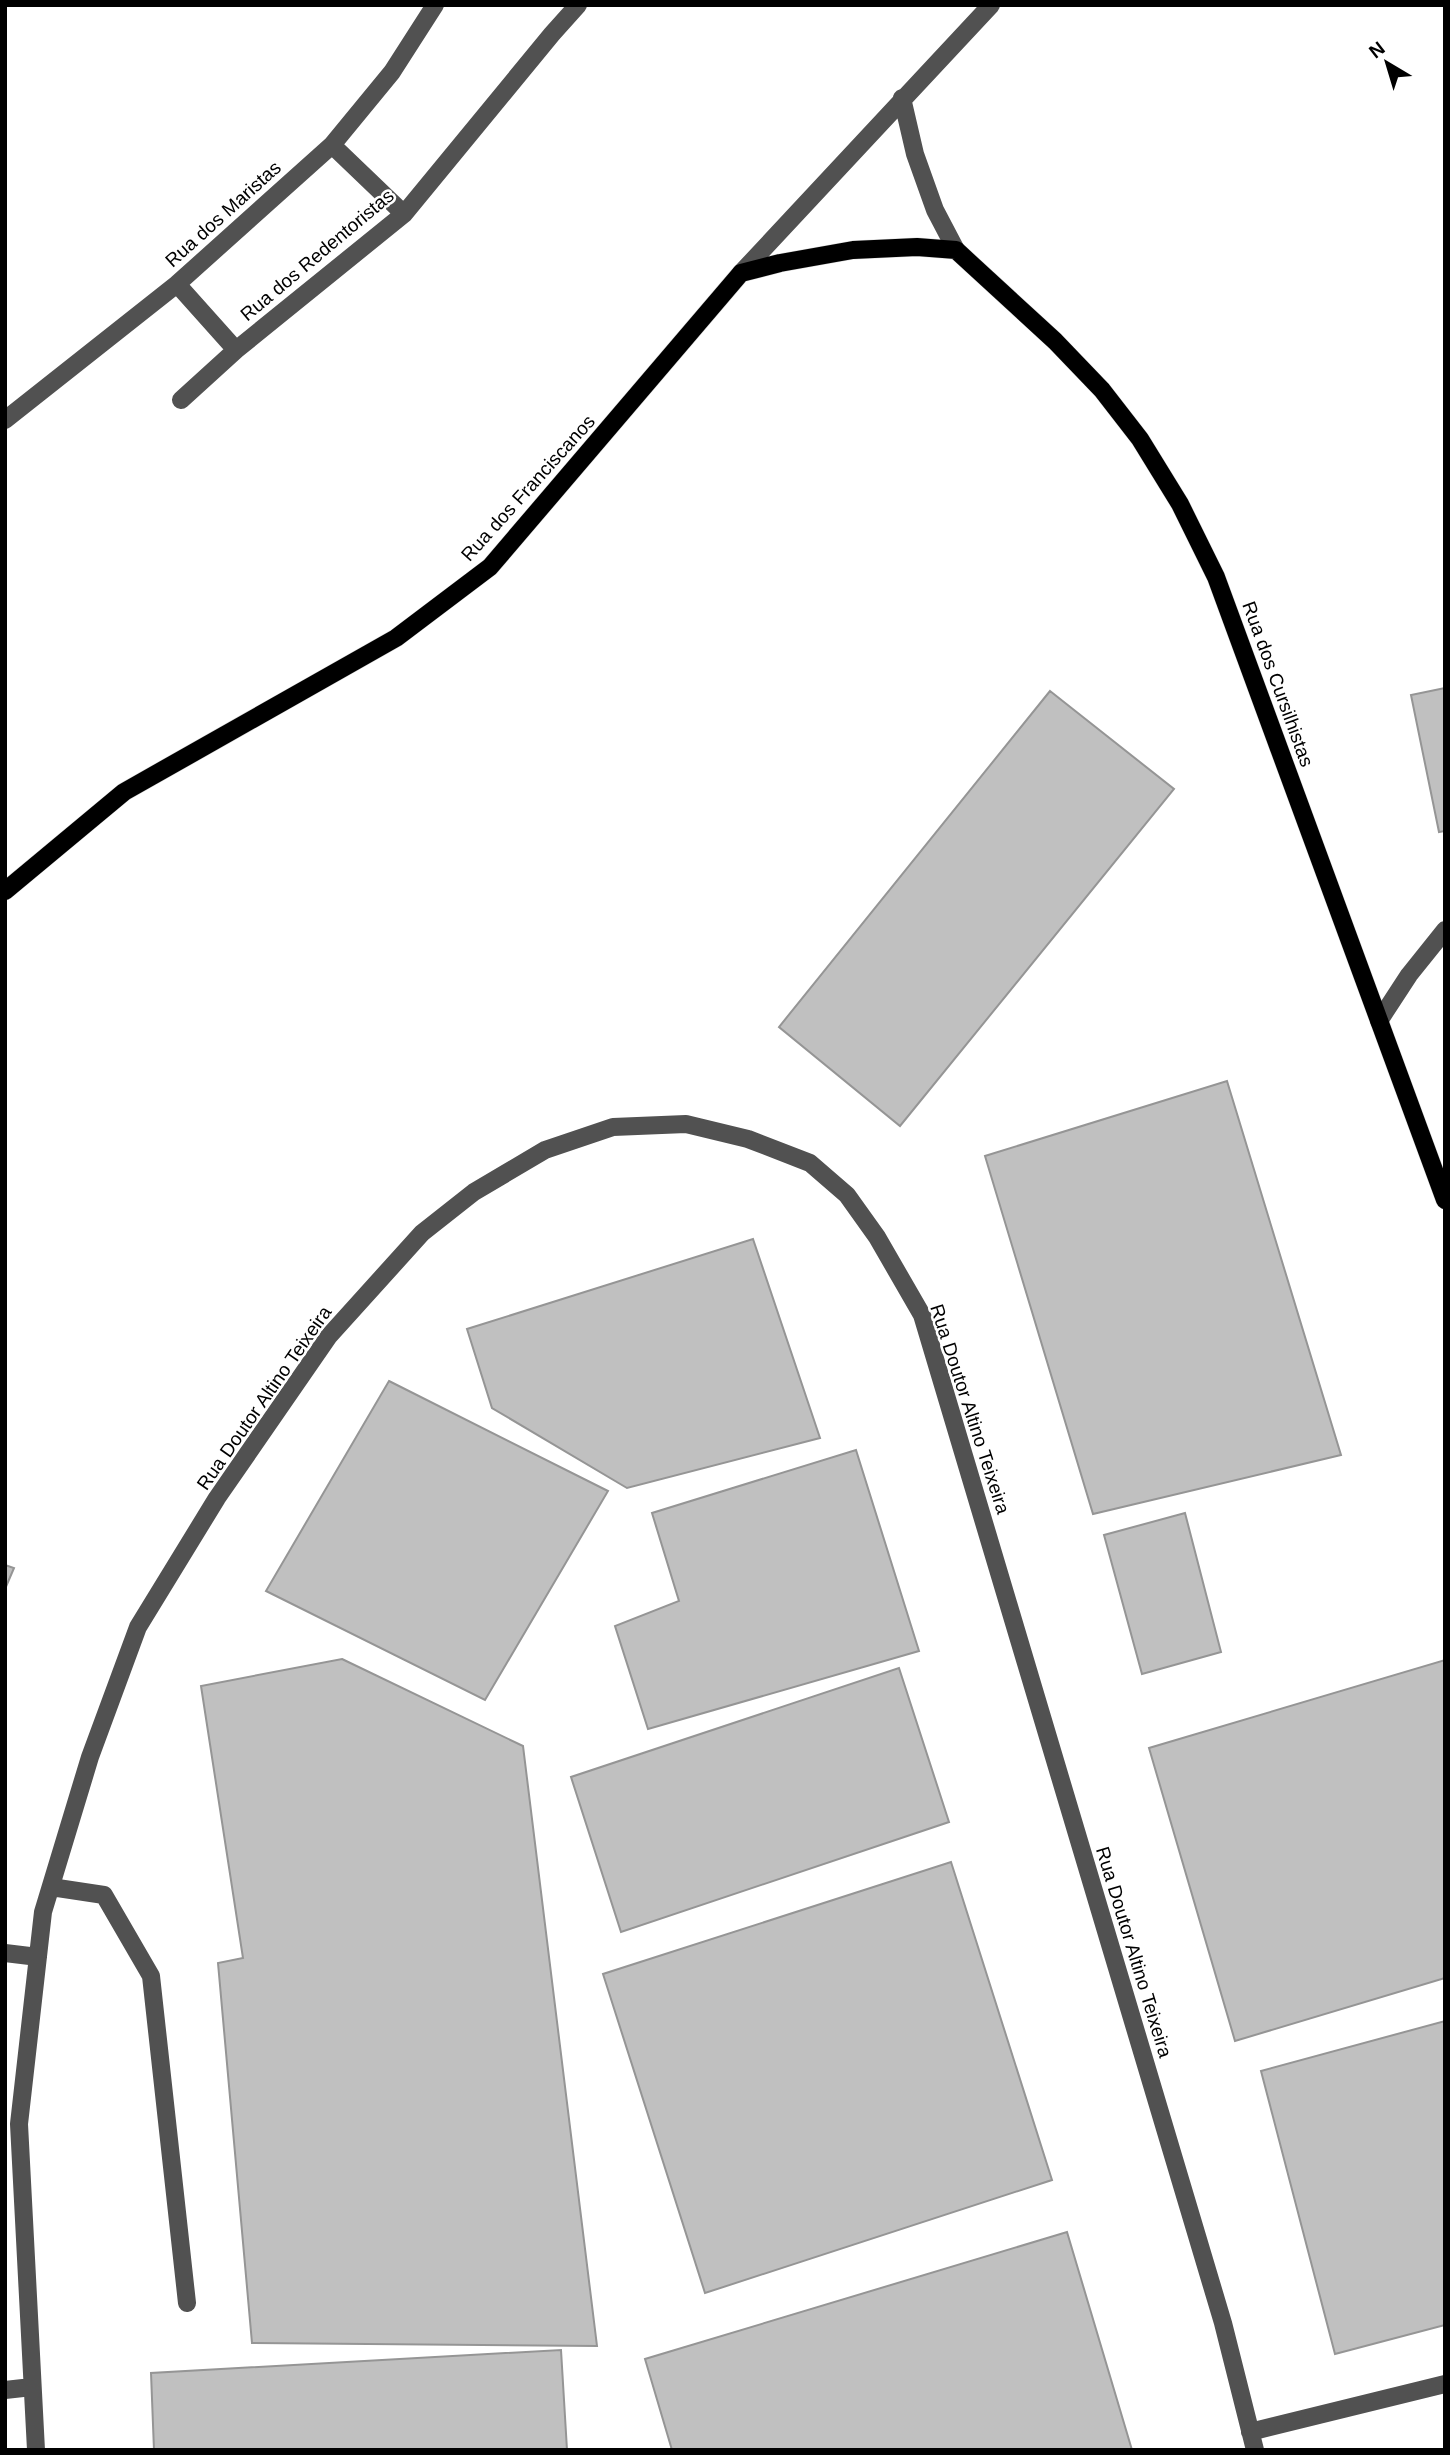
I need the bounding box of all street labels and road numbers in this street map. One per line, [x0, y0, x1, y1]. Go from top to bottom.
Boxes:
street label: Rua dos Maristas [161, 157, 285, 271]
street label: Rua dos Redentoristas [236, 185, 398, 325]
street label: Rua dos Franciscanos [457, 411, 599, 565]
street label: Rua dos Cursilhistas [1238, 599, 1318, 769]
street label: Rua Doutor Altino Teixeira [926, 1301, 1014, 1517]
street label: Rua Doutor Altino Teixeira [192, 1302, 336, 1494]
street label: Rua Doutor Altino Teixeira [1092, 1844, 1176, 2060]

